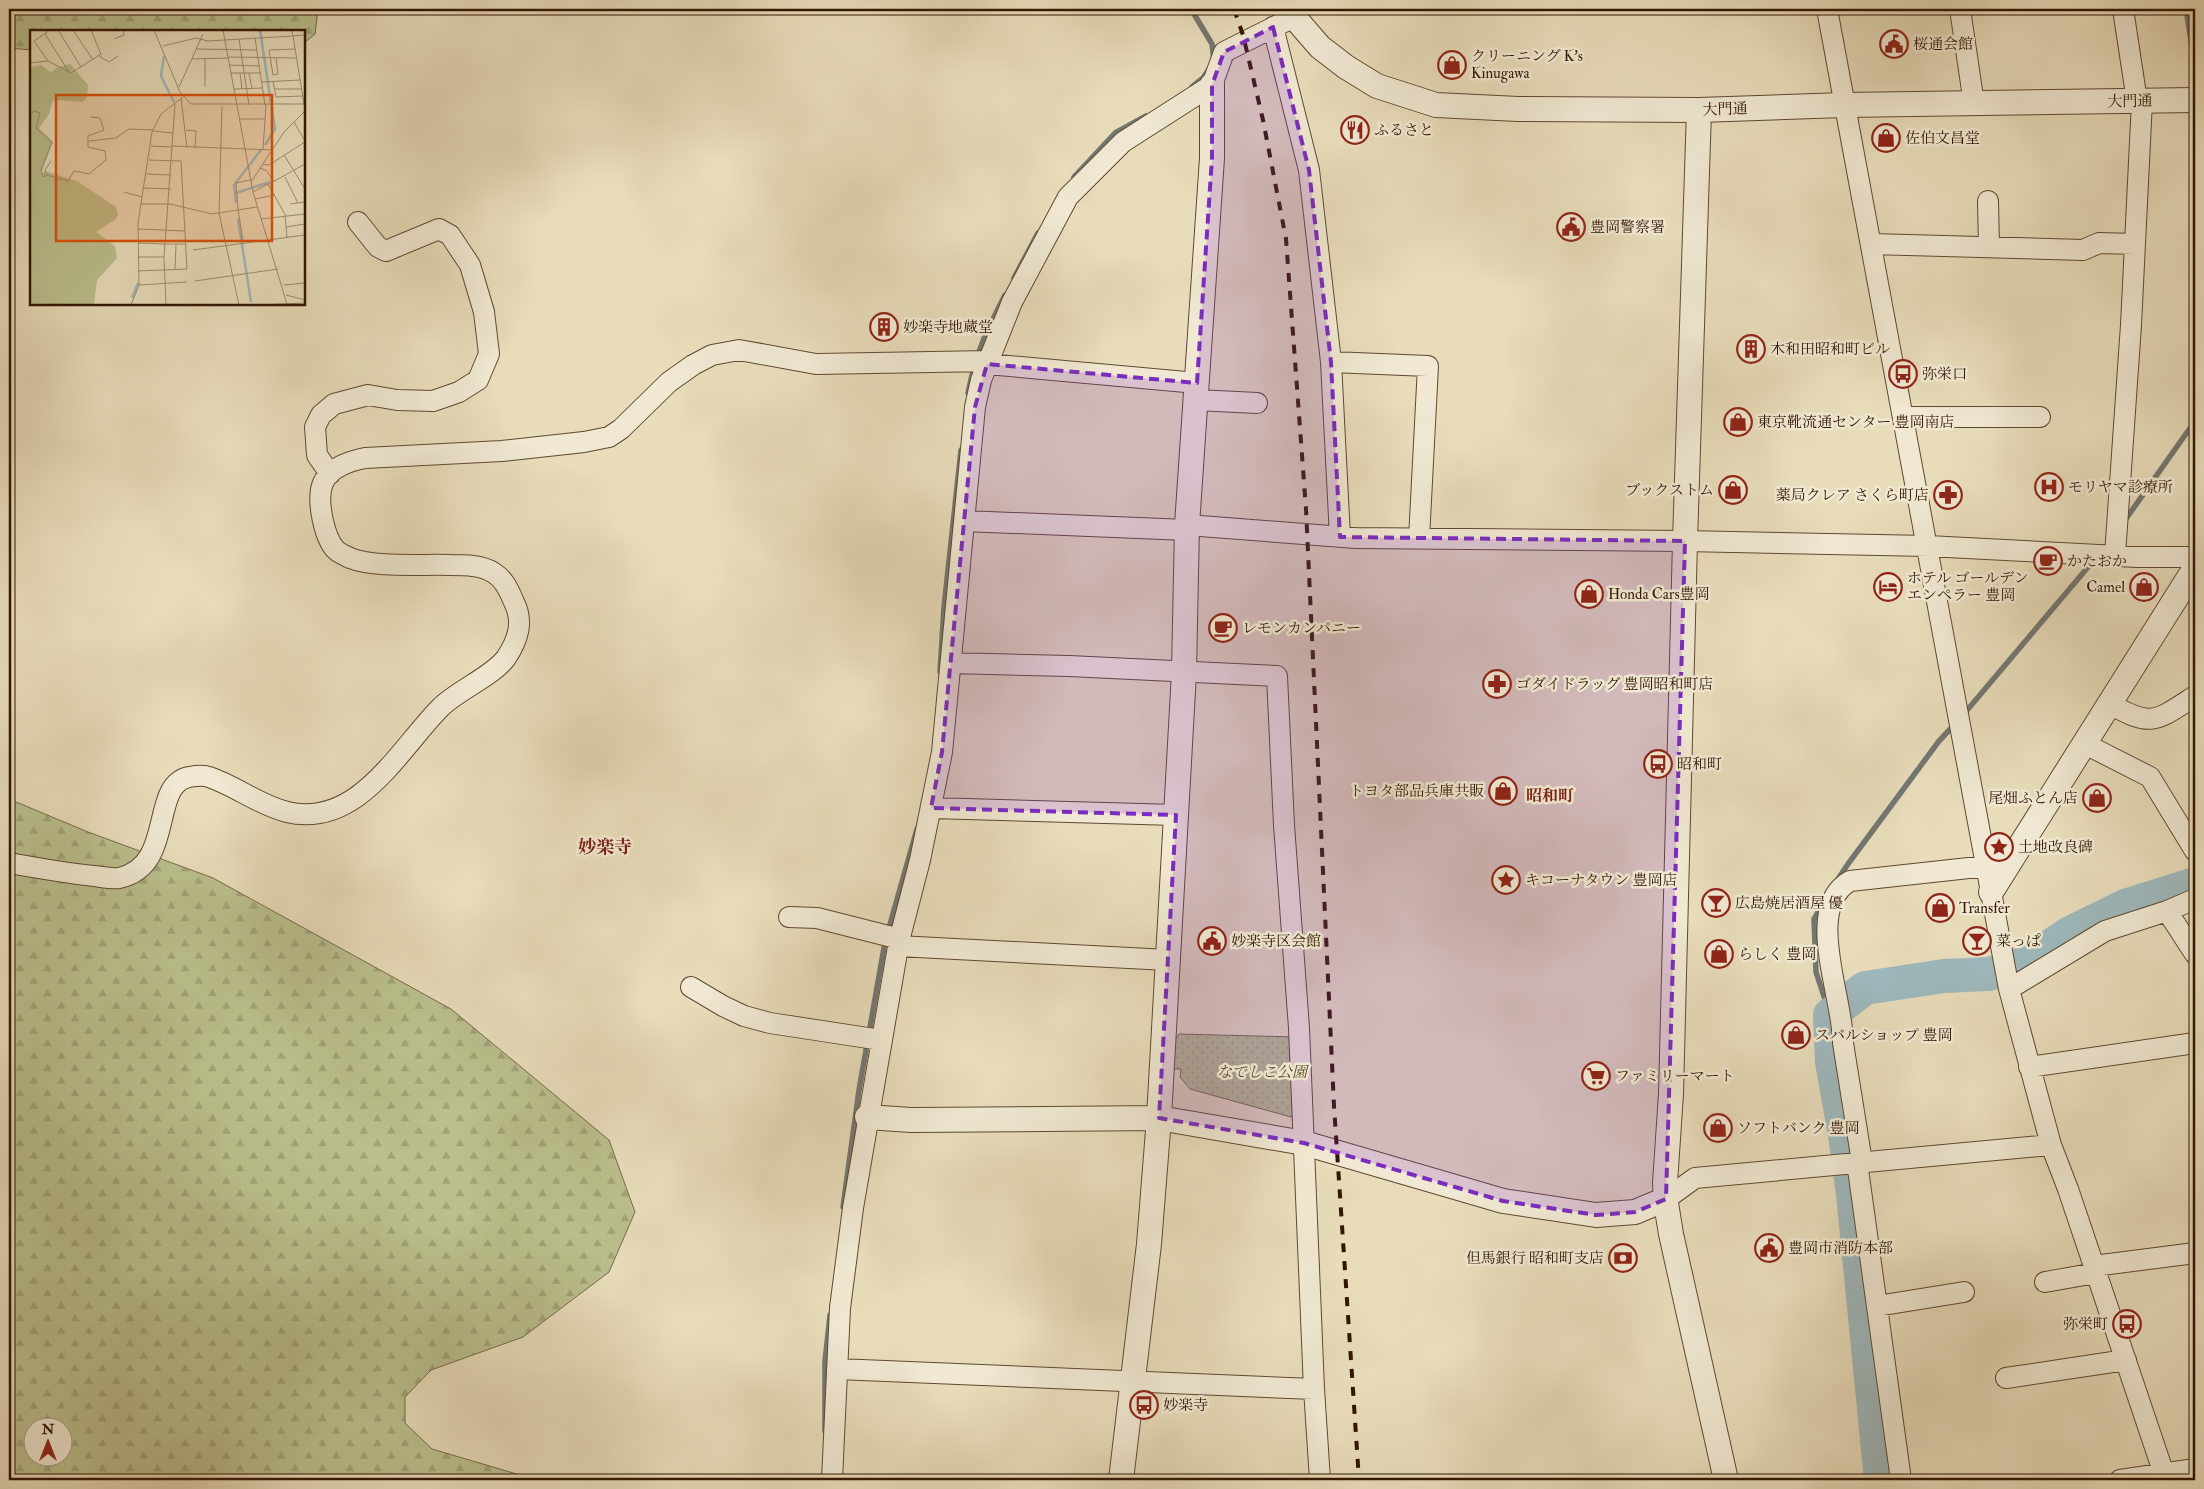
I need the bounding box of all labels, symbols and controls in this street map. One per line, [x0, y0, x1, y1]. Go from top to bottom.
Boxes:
public building icon: 桜通会館 [1879, 29, 1909, 59]
inset map [30, 30, 305, 305]
place label: 桜通会館 [1913, 35, 1973, 54]
place label: クリーニング K's Kinugawa [1471, 47, 1583, 83]
shop icon: クリーニング K's Kinugawa [1437, 50, 1467, 80]
street label: 大門通 [2107, 92, 2153, 111]
street label: 大門通 [1702, 99, 1748, 120]
restaurant icon: ふるさと [1340, 115, 1370, 145]
place label: ふるさと [1374, 121, 1434, 140]
shop icon: 佐伯文昌堂 [1871, 123, 1901, 153]
place label: 佐伯文昌堂 [1905, 129, 1980, 148]
public building icon: 豊岡警察署 [1556, 212, 1586, 242]
place label: 豊岡警察署 [1590, 218, 1665, 237]
building icon: 妙楽寺地蔵堂 [869, 312, 899, 342]
place label: 妙楽寺地蔵堂 [903, 318, 993, 337]
building icon: 木和田昭和町ビル [1736, 334, 1766, 364]
place label: 木和田昭和町ビル [1770, 340, 1890, 359]
bus stop icon: 弥栄口 [1888, 359, 1918, 389]
place label: 弥栄口 [1922, 365, 1967, 384]
shop icon: 東京靴流通センター 豊岡南店 [1723, 407, 1753, 437]
place label: 東京靴流通センター 豊岡南店 [1757, 413, 1955, 432]
hospital icon: モリヤマ診療所 [2034, 472, 2064, 502]
shop icon: ブックストム [1718, 475, 1748, 505]
place label: モリヤマ診療所 [2068, 478, 2173, 497]
pharmacy icon: 薬局クレア さくら町店 [1933, 480, 1963, 510]
place label: ブックストム [1625, 481, 1714, 500]
place label: 薬局クレア さくら町店 [1776, 486, 1929, 505]
cafe icon: かたおか [2033, 546, 2063, 576]
place label: かたおか [2067, 552, 2127, 571]
place label: ホテル ゴールデン エンペラー 豊岡 [1907, 569, 2029, 605]
hotel icon: ホテル ゴールデン エンペラー 豊岡 [1873, 572, 1903, 602]
shop icon: Camel [2129, 572, 2159, 602]
place label: Camel [2086, 578, 2125, 597]
shop icon: Honda Cars豊岡 [1574, 579, 1604, 609]
place label: Honda Cars豊岡 [1608, 585, 1710, 604]
cafe icon: レモンカンパニー [1208, 613, 1238, 643]
place label: レモンカンパニー [1242, 619, 1361, 638]
pharmacy icon: ゴダイドラッグ 豊岡昭和町店 [1482, 669, 1512, 699]
place label: ゴダイドラッグ 豊岡昭和町店 [1516, 675, 1714, 694]
bus stop icon: 昭和町 [1643, 749, 1673, 779]
place label: 昭和町 [1677, 755, 1722, 774]
shop icon: トヨタ部品兵庫共販 [1488, 776, 1518, 806]
place label: トヨタ部品兵庫共販 [1349, 782, 1484, 801]
shop icon: 尾畑ふとん店 [2082, 783, 2112, 813]
district label: 昭和町 [1526, 786, 1574, 806]
place label: 尾畑ふとん店 [1988, 789, 2078, 808]
place icon: 土地改良碑 [1984, 832, 2014, 862]
district label: 妙楽寺 [578, 836, 632, 859]
place label: 土地改良碑 [2018, 838, 2093, 857]
place icon: キコーナタウン 豊岡店 [1491, 865, 1521, 895]
place label: キコーナタウン 豊岡店 [1525, 871, 1677, 890]
bar icon: 広島焼居酒屋 優 [1701, 888, 1731, 918]
shop icon: Transfer [1925, 893, 1955, 923]
place label: 広島焼居酒屋 優 [1735, 894, 1843, 913]
place label: Transfer [1959, 899, 2010, 918]
public building icon: 妙楽寺区会館 [1197, 926, 1227, 956]
bar icon: 菜っぱ [1962, 926, 1992, 956]
place label: 妙楽寺区会館 [1231, 932, 1321, 951]
place label: 菜っぱ [1996, 932, 2041, 951]
shop icon: らしく 豊岡 [1704, 939, 1734, 969]
place label: らしく 豊岡 [1738, 945, 1816, 964]
shop icon: スバルショップ 豊岡 [1781, 1020, 1811, 1050]
place label: スバルショップ 豊岡 [1815, 1026, 1952, 1045]
supermarket icon: ファミリーマート [1581, 1061, 1611, 1091]
park label: なでしこ公園 [1217, 1063, 1310, 1082]
place label: ファミリーマート [1615, 1067, 1735, 1086]
shop icon: ソフトバンク 豊岡 [1703, 1113, 1733, 1143]
place label: ソフトバンク 豊岡 [1737, 1119, 1860, 1138]
public building icon: 豊岡市消防本部 [1754, 1233, 1784, 1263]
place label: 豊岡市消防本部 [1788, 1239, 1893, 1258]
bank icon: 但馬銀行 昭和町支店 [1608, 1243, 1638, 1273]
place label: 但馬銀行 昭和町支店 [1466, 1249, 1604, 1268]
bus stop icon: 弥栄町 [2112, 1309, 2142, 1339]
place label: 弥栄町 [2063, 1315, 2108, 1334]
bus stop icon: 妙楽寺 [1129, 1390, 1159, 1420]
place label: 妙楽寺 [1163, 1396, 1208, 1415]
north arrow [22, 1416, 72, 1466]
text: N [41, 1421, 55, 1438]

